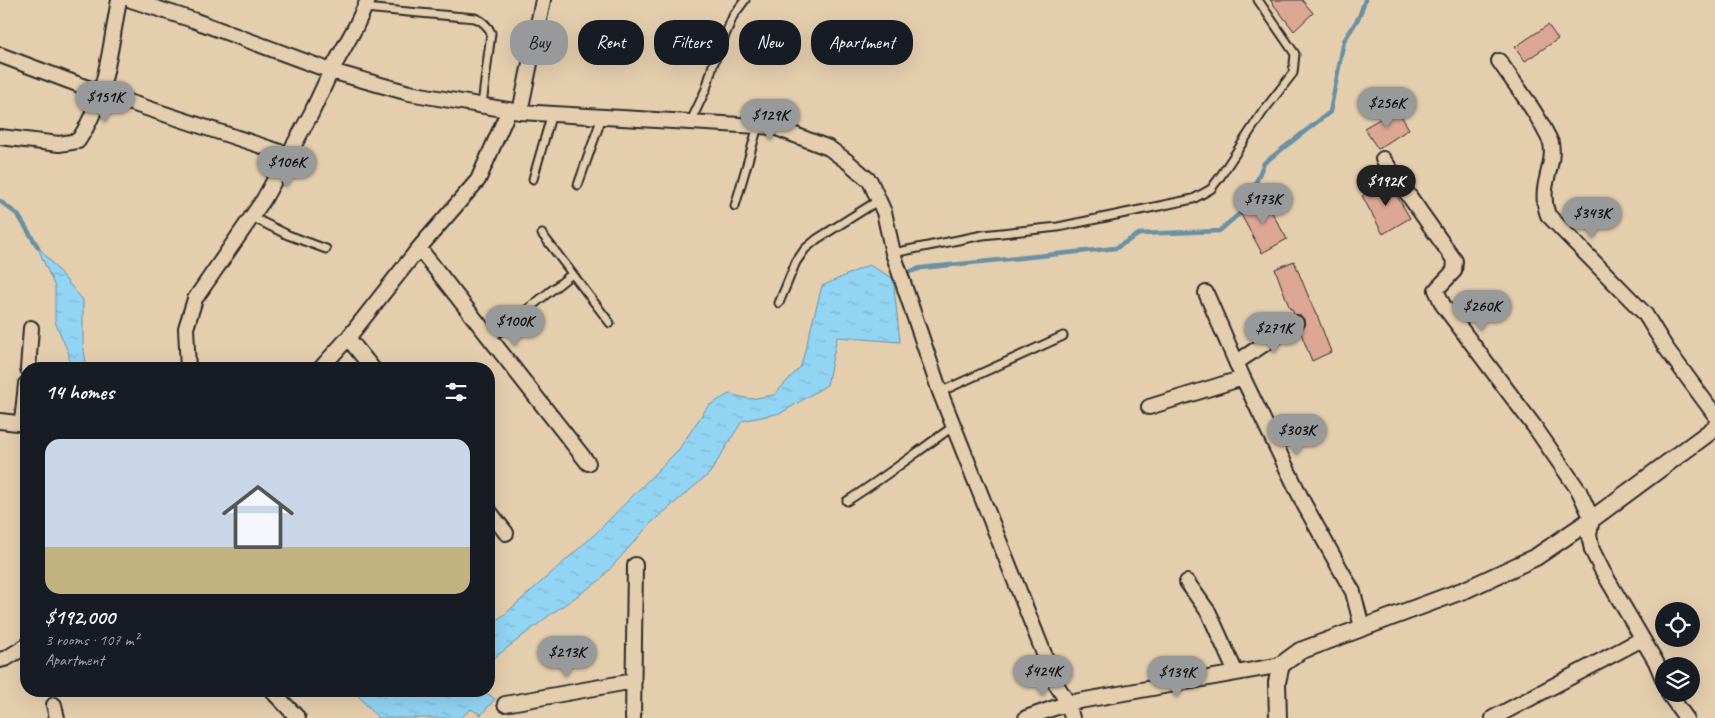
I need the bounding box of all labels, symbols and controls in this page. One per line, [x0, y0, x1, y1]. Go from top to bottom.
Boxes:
chip: Buy [510, 20, 568, 65]
chip: Rent [578, 20, 644, 65]
chip: Filters [654, 20, 729, 65]
chip: New [739, 20, 801, 65]
chip: Apartment [811, 20, 913, 65]
pin: $151K [70, 80, 140, 123]
pin: $256K [1352, 86, 1422, 129]
text: $151K [87, 87, 123, 107]
text: $256K [1368, 93, 1406, 113]
pin: $129K [735, 98, 805, 141]
text: $129K [752, 105, 788, 125]
pin: $106K [252, 146, 322, 188]
text: $106K [268, 152, 306, 172]
pin: $192K [1351, 164, 1421, 207]
text: $192K [1368, 171, 1404, 191]
pin: $173K [1228, 182, 1298, 225]
text: $173K [1245, 189, 1281, 209]
pin: $343K [1557, 196, 1627, 239]
text: $343K [1574, 203, 1610, 223]
pin: $260K [1447, 290, 1517, 332]
text: $260K [1463, 296, 1501, 316]
pin: $100K [480, 304, 550, 347]
text: $100K [497, 311, 533, 331]
pin: $271K [1239, 312, 1309, 354]
text: $271K [1256, 318, 1292, 338]
icon: filters [442, 378, 470, 406]
text: 14 homes [45, 379, 114, 405]
pin: $303K [1262, 414, 1332, 456]
text: $303K [1279, 420, 1315, 440]
icon: home [213, 472, 303, 562]
map controls [1655, 602, 1700, 702]
button: locate [1655, 602, 1700, 647]
text: $192,000 [45, 604, 115, 630]
text: 3 rooms · 107 m² [45, 630, 139, 650]
pin: $213K [532, 636, 602, 678]
text: $213K [549, 642, 585, 662]
text: Apartment [45, 650, 104, 670]
pin: $424K [1008, 654, 1078, 697]
pin: $139K [1142, 656, 1212, 698]
button: layers [1655, 657, 1700, 702]
text: $424K [1025, 661, 1061, 681]
text: $139K [1159, 662, 1195, 682]

